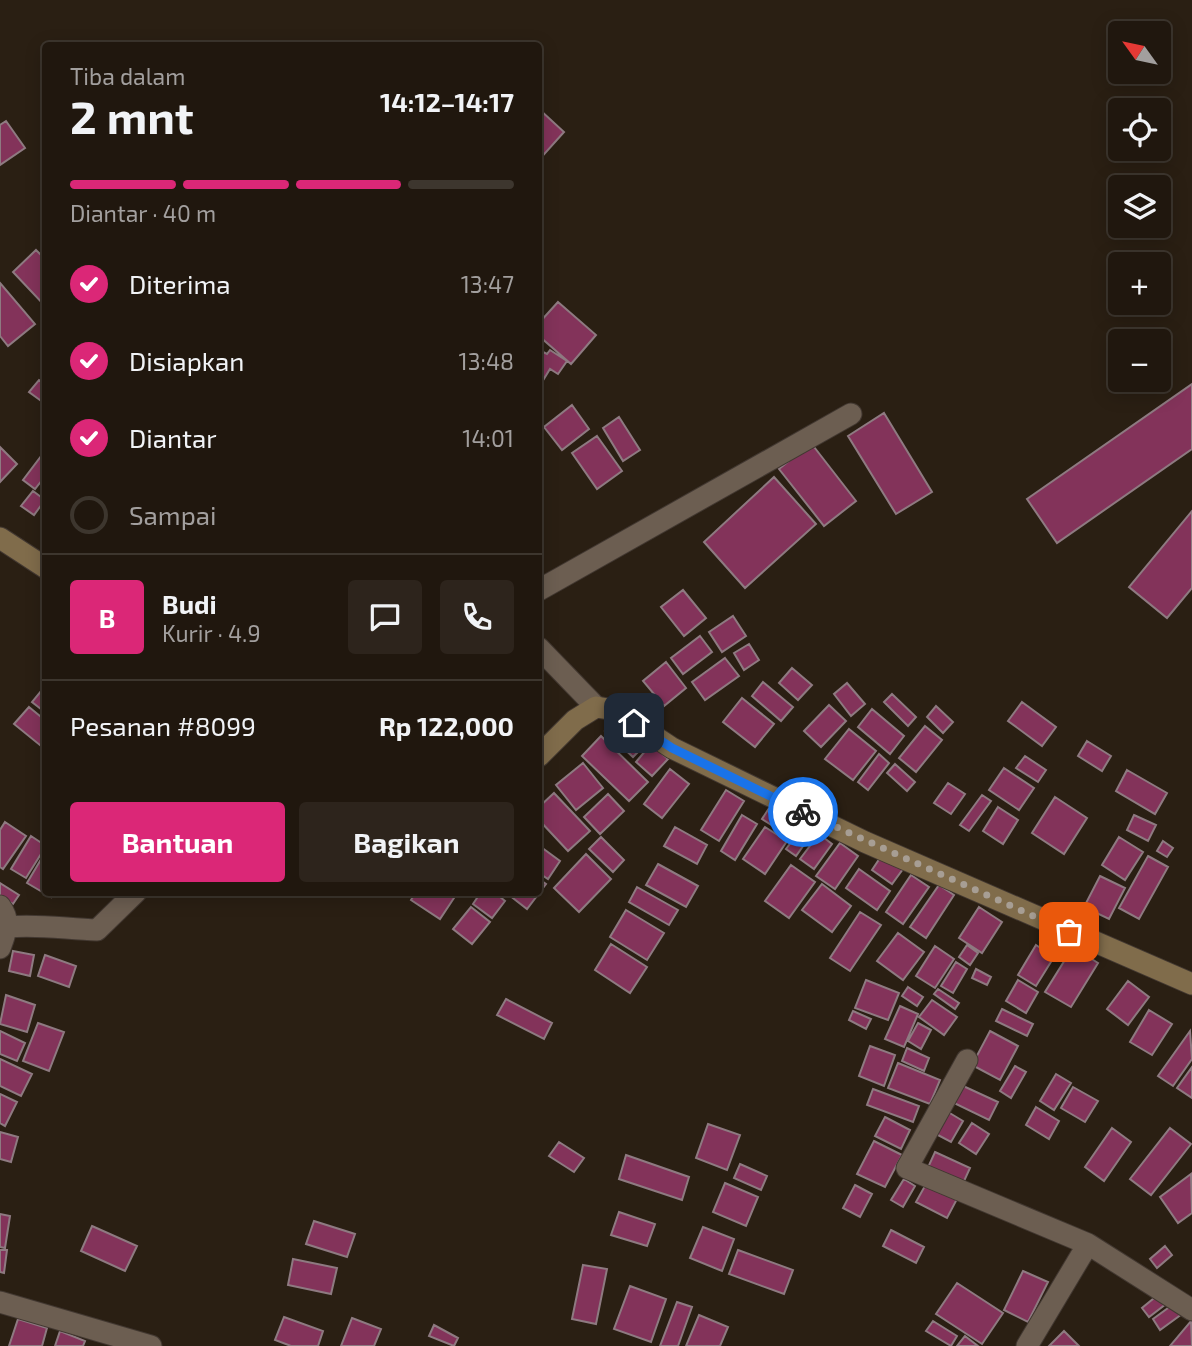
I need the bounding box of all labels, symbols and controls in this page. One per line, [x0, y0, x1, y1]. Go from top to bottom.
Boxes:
north arrow [1108, 21, 1171, 84]
map controls [1108, 21, 1171, 392]
text: Tiba dalam [70, 62, 185, 90]
text: 14:12–14:17 [380, 86, 514, 117]
text: 2 mnt [70, 88, 194, 143]
button: locate [1108, 98, 1171, 161]
button: layers [1108, 175, 1171, 238]
text: Diantar · 40 m [70, 199, 216, 227]
button: + [1108, 252, 1171, 315]
icon: check [70, 265, 108, 303]
text: Diterima [129, 268, 231, 299]
text: 13:47 [461, 270, 514, 298]
button: − [1108, 329, 1171, 392]
icon: check [70, 342, 108, 380]
text: Disiapkan [129, 345, 244, 376]
text: 13:48 [459, 347, 514, 375]
icon: check [70, 419, 108, 457]
text: Diantar [129, 422, 217, 453]
text: 14:01 [462, 424, 514, 452]
text: Sampai [129, 499, 216, 530]
button: chat [348, 580, 422, 654]
button: phone [440, 580, 514, 654]
text: Budi [162, 588, 217, 619]
text: B [99, 602, 115, 633]
text: Kurir · 4.9 [162, 619, 261, 647]
pin [604, 693, 664, 753]
icon: home [615, 704, 653, 742]
text: Pesanan #8099 [70, 710, 256, 741]
text: Rp 122,000 [379, 710, 514, 741]
courier [768, 777, 838, 847]
icon: bike [784, 793, 822, 831]
button: Bantuan [70, 802, 285, 882]
button: Bagikan [299, 802, 514, 882]
pin [1039, 902, 1099, 962]
icon: bag [1050, 913, 1088, 951]

